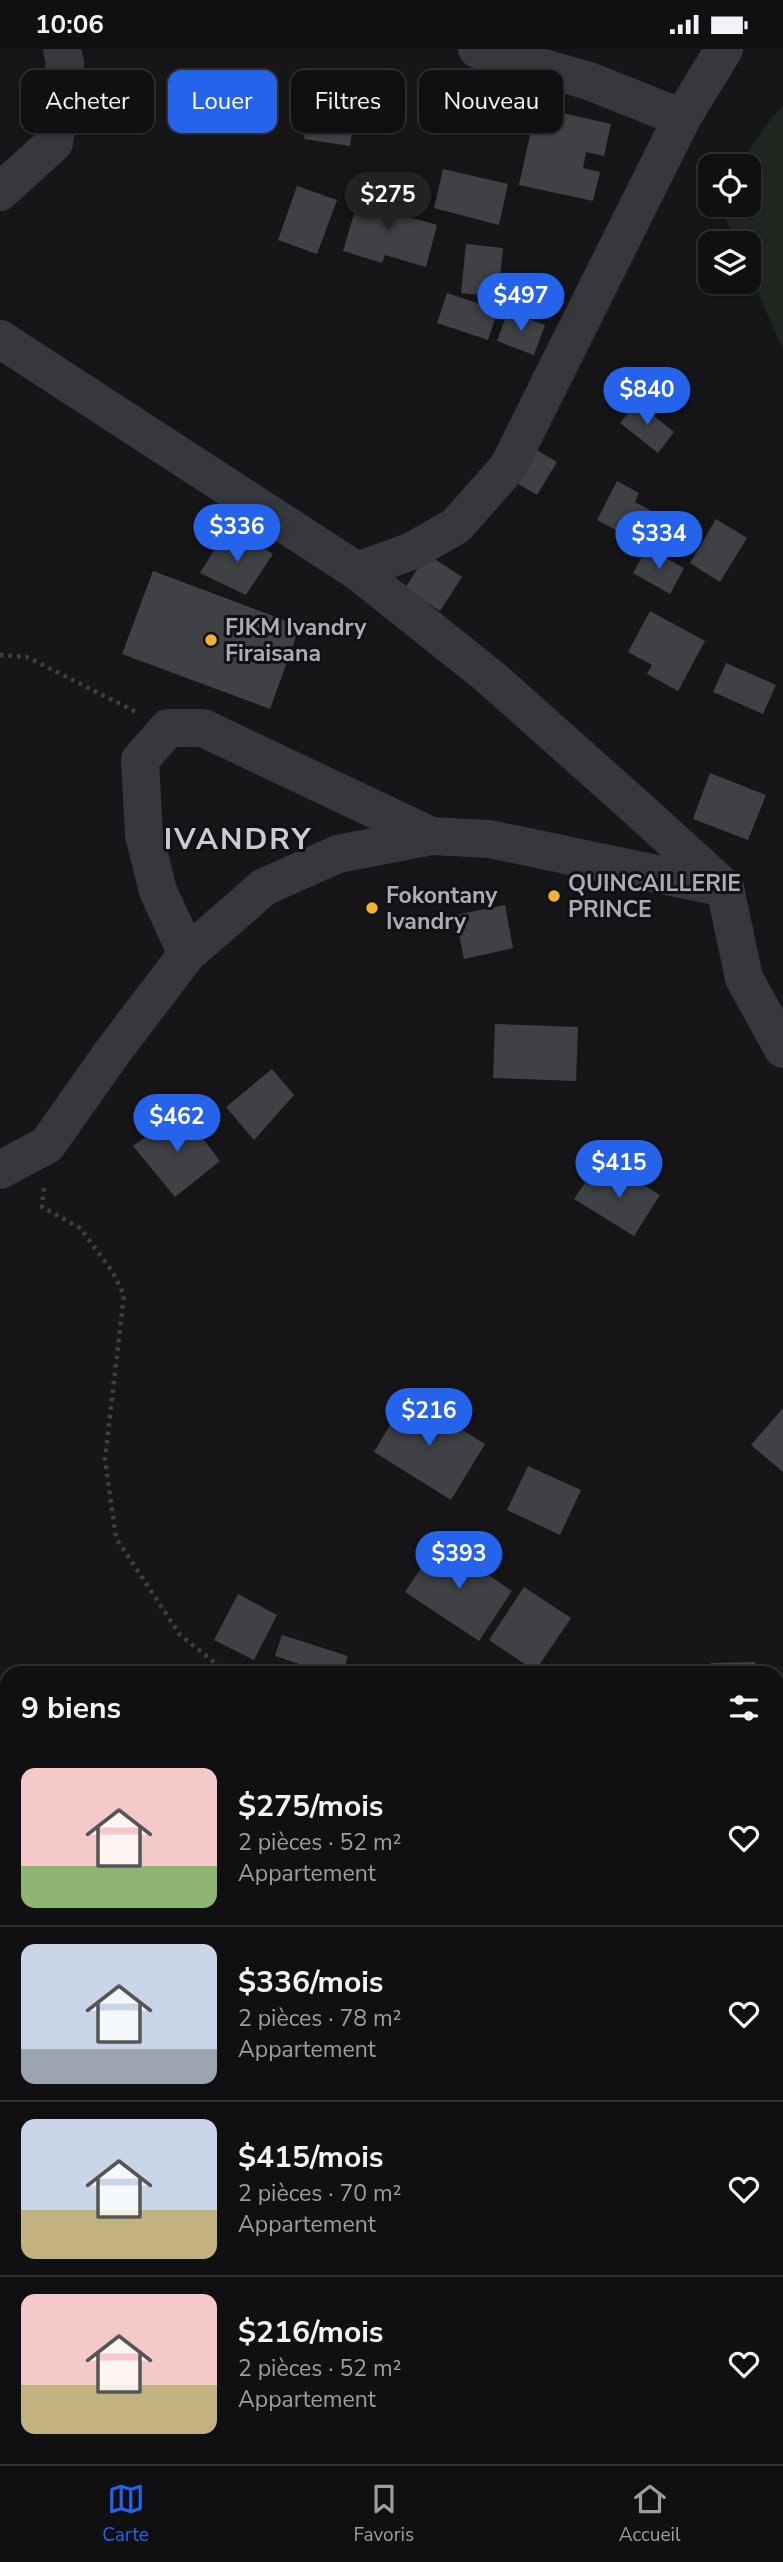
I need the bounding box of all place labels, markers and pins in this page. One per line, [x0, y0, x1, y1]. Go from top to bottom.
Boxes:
pin: $275 [347, 173, 429, 232]
pin: $497 [480, 273, 562, 333]
pin: $840 [606, 367, 688, 427]
pin: $336 [196, 505, 278, 564]
pin: $334 [618, 511, 700, 571]
place label: FJKM Ivandry Firaisana [225, 612, 367, 669]
marker: FJKM Ivandry Firaisana [203, 632, 219, 648]
place label: QUINCAILLERIE PRINCE [568, 868, 741, 925]
place label: Fokontany Ivandry [386, 880, 498, 937]
marker: QUINCAILLERIE PRINCE [546, 888, 562, 904]
marker: Fokontany Ivandry [364, 900, 380, 916]
pin: $462 [136, 1095, 218, 1154]
pin: $415 [578, 1141, 660, 1200]
pin: $216 [388, 1389, 470, 1448]
pin: $393 [418, 1531, 500, 1591]

